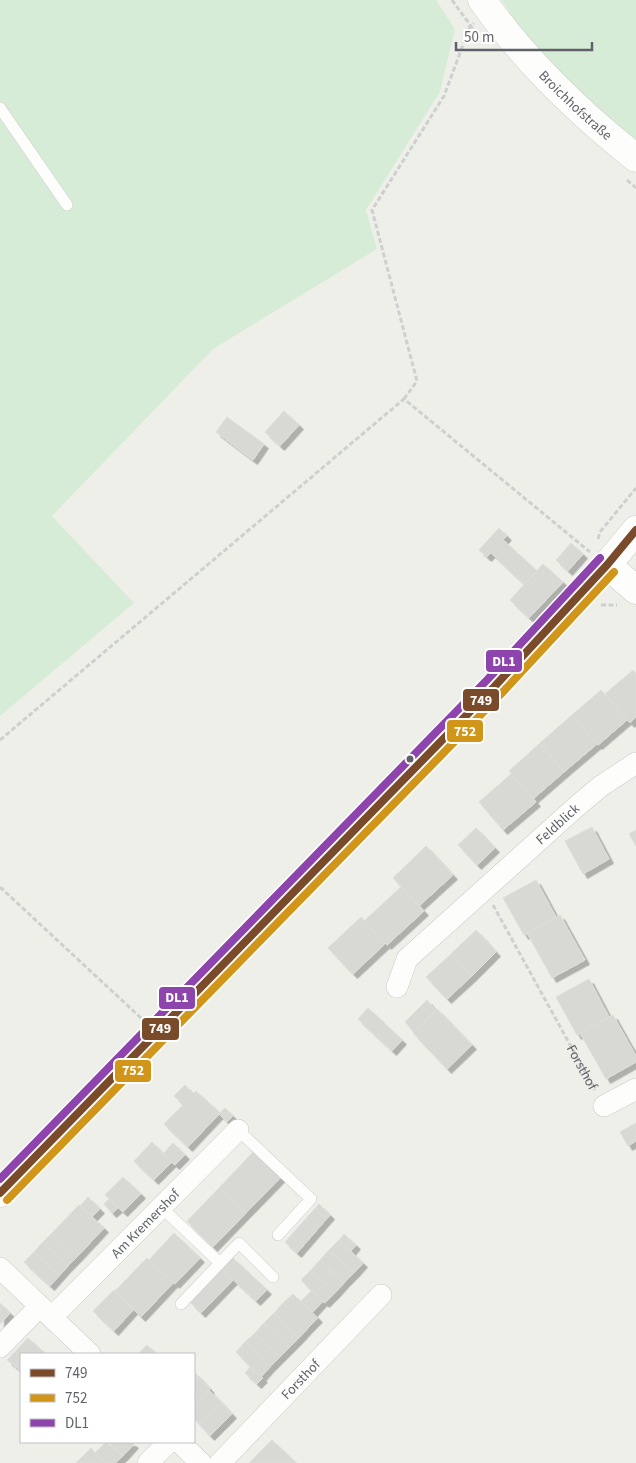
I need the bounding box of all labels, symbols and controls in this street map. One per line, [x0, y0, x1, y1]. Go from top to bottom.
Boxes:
scale bar [456, 20, 592, 52]
text: 50 m [464, 27, 494, 48]
street label: Broichhofstraße [534, 66, 616, 145]
line badge: DL1 [485, 649, 523, 673]
text: DL1 [492, 652, 516, 672]
line badge: 749 [462, 688, 500, 712]
text: 749 [470, 691, 492, 711]
line badge: 752 [446, 719, 484, 743]
text: 752 [454, 722, 476, 742]
unlabelled marker [405, 754, 415, 764]
street label: Feldblick [532, 799, 585, 850]
line badge: DL1 [158, 986, 196, 1010]
text: DL1 [165, 988, 189, 1008]
line badge: 749 [141, 1017, 180, 1041]
text: 749 [149, 1019, 171, 1039]
street label: Forsthof [561, 1041, 602, 1094]
line badge: 752 [114, 1059, 152, 1083]
text: 752 [122, 1061, 144, 1081]
street label: Am Kremershof [107, 1184, 185, 1263]
legend [20, 1353, 195, 1443]
street label: Forsthof [277, 1355, 326, 1404]
text: 749 [65, 1363, 87, 1384]
text: 752 [65, 1388, 87, 1409]
text: DL1 [65, 1413, 89, 1434]

